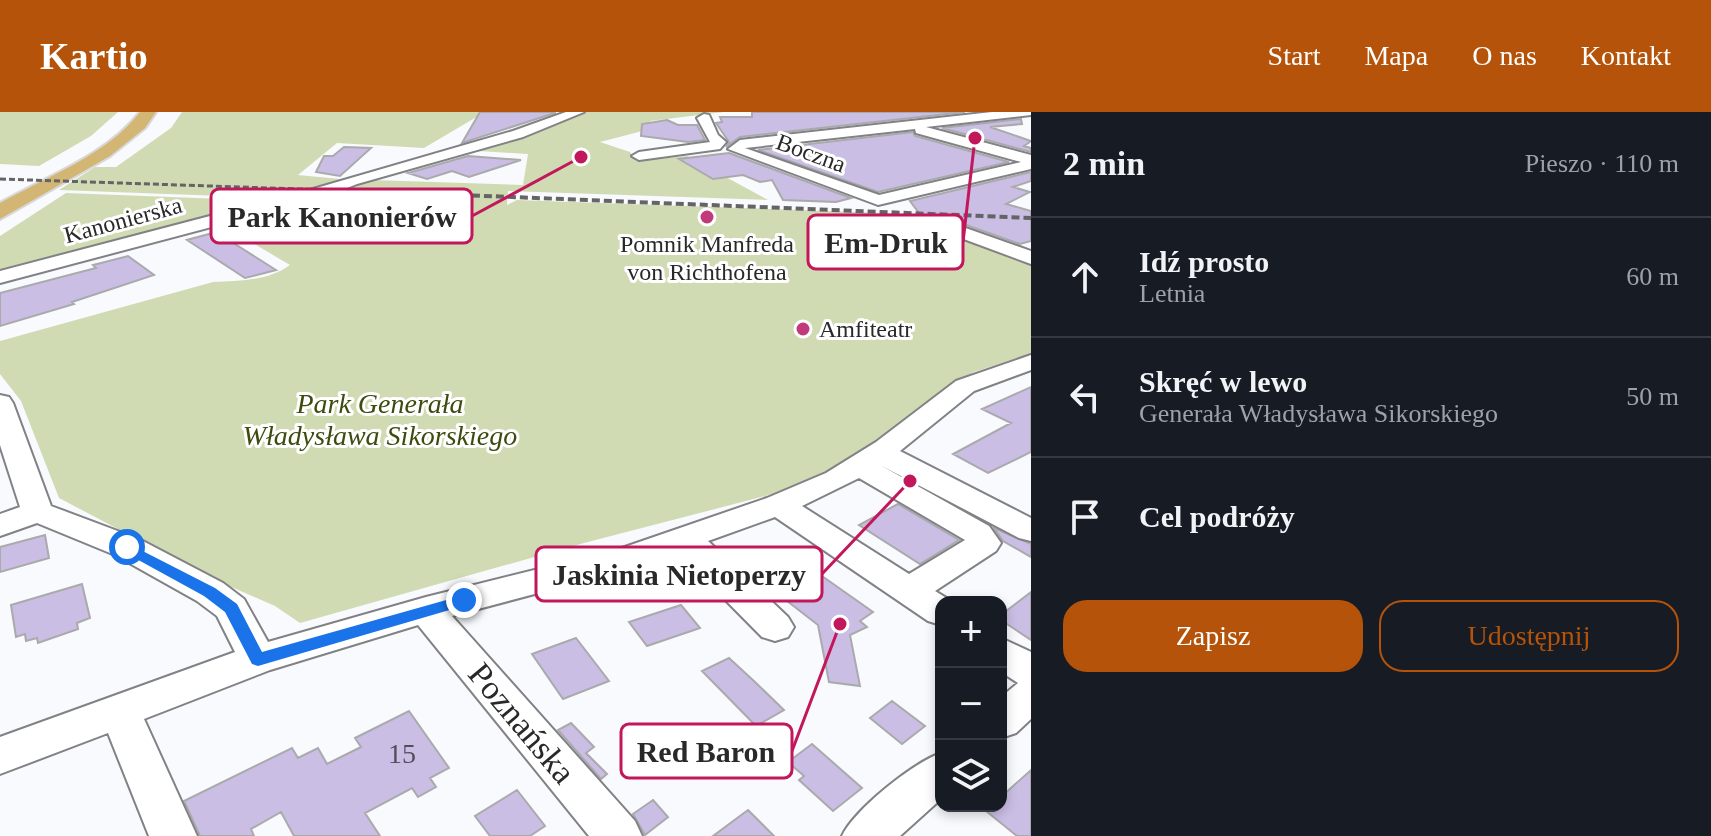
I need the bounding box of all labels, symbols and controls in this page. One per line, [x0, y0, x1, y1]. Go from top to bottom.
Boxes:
text: Kartio [40, 35, 148, 77]
text: Start [1268, 40, 1320, 71]
text: Mapa [1364, 40, 1428, 71]
text: O nas [1472, 40, 1537, 71]
text: Kontakt [1581, 40, 1671, 71]
street label: Boczna [773, 128, 850, 178]
text: 2 min [1063, 145, 1145, 182]
text: Pieszo · 110 m [1525, 149, 1679, 178]
callout: Park Kanonierów [211, 189, 472, 243]
street label: Kanonierska [61, 192, 185, 248]
text: Park Kanonierów [227, 200, 457, 233]
marker: Pomnik Manfreda von Richthofena [698, 208, 716, 226]
callout: Em-Druk [808, 215, 963, 269]
text: Em-Druk [824, 226, 948, 259]
place label: Pomnik Manfreda von Richthofena [620, 231, 794, 285]
text: Idź prosto [1139, 245, 1269, 278]
icon: ahead [1063, 255, 1107, 299]
text: 60 m [1626, 262, 1679, 291]
text: Letnia [1139, 279, 1205, 308]
place label: Amfiteatr [819, 316, 912, 342]
marker: Amfiteatr [794, 320, 812, 338]
text: Skręć w lewo [1139, 365, 1307, 398]
icon: left [1063, 375, 1107, 419]
text: 50 m [1626, 382, 1679, 411]
park label: Park Generała Władysława Sikorskiego [243, 388, 517, 451]
text: Generała Władysława Sikorskiego [1139, 399, 1498, 428]
icon: arrive [1063, 495, 1107, 539]
text: Cel podróży [1139, 500, 1295, 533]
route start [109, 529, 145, 565]
callout: Jaskinia Nietoperzy [536, 547, 822, 601]
text: Jaskinia Nietoperzy [552, 558, 806, 591]
route end [446, 582, 482, 618]
map controls [935, 596, 1007, 812]
button: + [935, 596, 1007, 668]
button: Zapisz [1063, 600, 1363, 672]
button: Udostępnij [1379, 600, 1679, 672]
street label: Poznańska [461, 655, 583, 791]
button: − [935, 668, 1007, 740]
callout: Red Baron [621, 724, 792, 778]
text: Red Baron [637, 735, 776, 768]
house number: 15 [388, 738, 416, 769]
button: layers [935, 740, 1007, 812]

